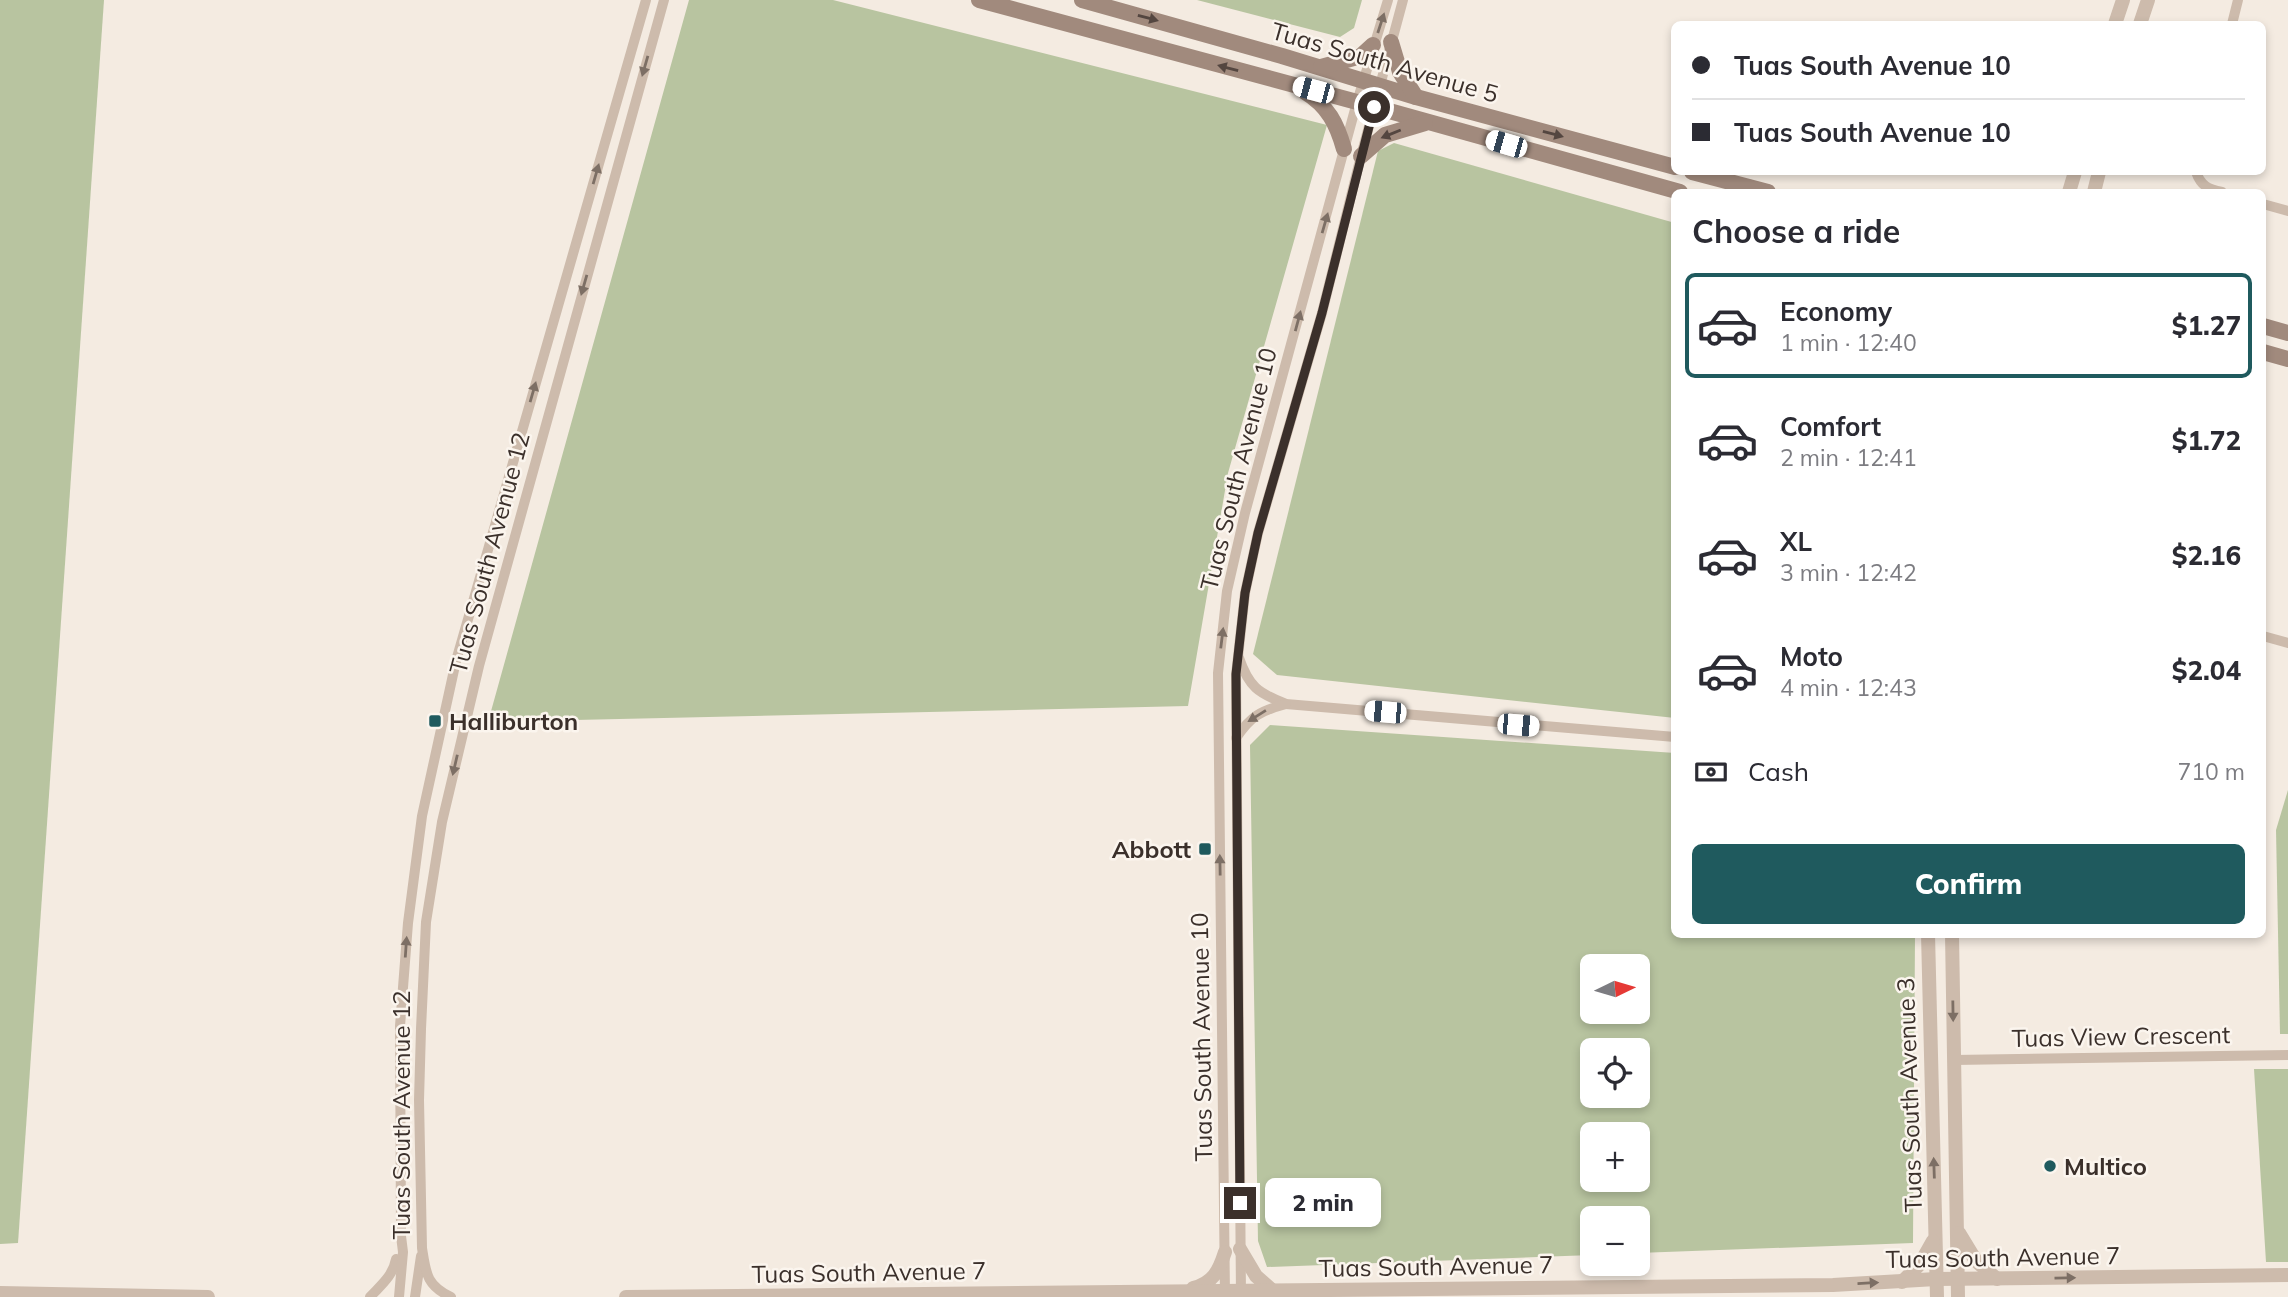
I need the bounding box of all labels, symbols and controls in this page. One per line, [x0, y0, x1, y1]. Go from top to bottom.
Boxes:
one-way arrow [1376, 12, 1386, 33]
one-way arrow [1137, 13, 1159, 24]
street label: Tuas South Avenue 5 [1268, 15, 1502, 109]
text: Tuas South Avenue 10 [1734, 49, 2011, 82]
one-way arrow [639, 55, 650, 77]
one-way arrow [1217, 62, 1238, 72]
car [1290, 74, 1337, 106]
route start [1358, 91, 1390, 123]
text: Tuas South Avenue 10 [1734, 116, 2011, 149]
one-way arrow [1380, 128, 1401, 139]
car [1483, 128, 1530, 160]
one-way arrow [1543, 129, 1565, 140]
one-way arrow [591, 162, 602, 184]
text: Choose a ride [1692, 211, 1900, 251]
one-way arrow [1320, 212, 1331, 234]
one-way arrow [578, 274, 589, 296]
icon: car [1696, 294, 1759, 357]
text: Economy [1780, 295, 1892, 328]
text: $1.27 [2172, 309, 2241, 342]
one-way arrow [1293, 311, 1303, 332]
text: 1 min · 12:40 [1780, 328, 1917, 357]
street label: Tuas South Avenue 10 [1193, 345, 1283, 593]
one-way arrow [528, 381, 539, 403]
icon: car [1696, 409, 1759, 472]
text: Comfort [1780, 410, 1881, 443]
text: $1.72 [2172, 424, 2241, 457]
street label: Tuas South Avenue 12 [442, 429, 536, 677]
text: 2 min · 12:41 [1780, 443, 1917, 472]
icon: car [1696, 524, 1759, 587]
text: XL [1780, 525, 1812, 558]
text: $2.16 [2172, 539, 2241, 572]
text: 3 min · 12:42 [1780, 558, 1917, 587]
one-way arrow [1217, 626, 1228, 648]
icon: car [1696, 639, 1759, 702]
text: Moto [1780, 640, 1843, 673]
text: $2.04 [2172, 654, 2241, 687]
text: 4 min · 12:43 [1780, 673, 1917, 702]
car [1364, 700, 1407, 724]
place label: Halliburton [449, 706, 578, 736]
one-way arrow [1247, 710, 1267, 723]
marker: Halliburton [427, 713, 443, 729]
car [1497, 713, 1540, 737]
icon: cash [1692, 753, 1730, 791]
one-way arrow [449, 754, 460, 776]
text: Cash [1748, 755, 1809, 788]
text: 710 m [2177, 757, 2245, 786]
place label: Abbott [1112, 834, 1191, 864]
marker: Abbott [1197, 841, 1213, 857]
button: Confirm [1692, 844, 2245, 924]
one-way arrow [1214, 854, 1226, 876]
street label: Tuas South Avenue 10 [1184, 912, 1218, 1162]
one-way arrow [401, 936, 412, 958]
north arrow [1580, 954, 1650, 1024]
map controls [1580, 954, 1650, 1276]
street label: Tuas South Avenue 3 [1890, 977, 1928, 1213]
street label: Tuas South Avenue 12 [386, 990, 416, 1240]
one-way arrow [1947, 1000, 1959, 1022]
street label: Tuas View Crescent [2011, 1019, 2231, 1053]
button: locate [1580, 1038, 1650, 1108]
button: + [1580, 1122, 1650, 1192]
place label: Multico [2064, 1151, 2147, 1181]
one-way arrow [1928, 1157, 1939, 1179]
marker: Multico [2042, 1158, 2058, 1174]
callout: 2 min [1264, 1178, 1380, 1228]
route end [1224, 1187, 1256, 1219]
text: 2 min [1292, 1188, 1354, 1217]
button: − [1580, 1206, 1650, 1276]
street label: Tuas South Avenue 7 [1885, 1240, 2121, 1274]
street label: Tuas South Avenue 7 [1318, 1249, 1554, 1283]
street label: Tuas South Avenue 7 [751, 1255, 987, 1289]
one-way arrow [2055, 1272, 2077, 1284]
one-way arrow [1857, 1278, 1879, 1289]

